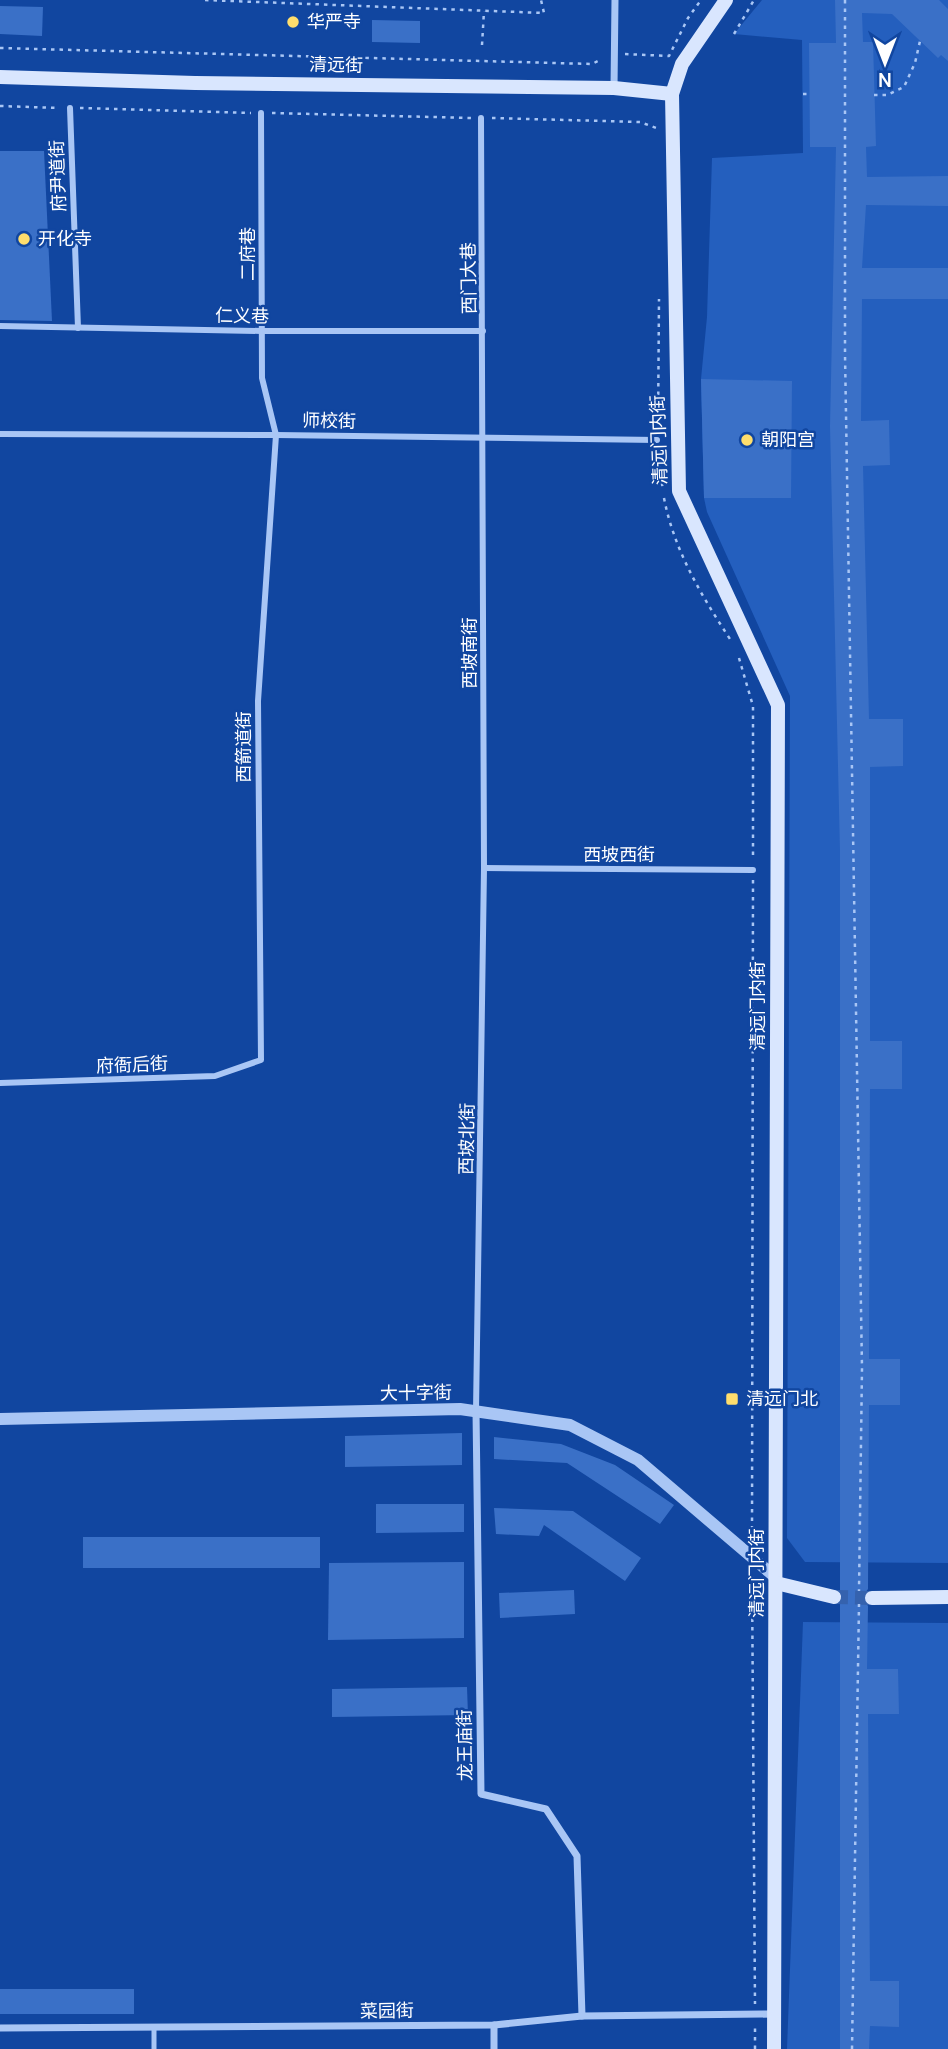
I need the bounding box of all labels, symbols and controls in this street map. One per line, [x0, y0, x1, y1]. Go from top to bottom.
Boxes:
place label: 华严寺 [307, 9, 361, 33]
marker: 华严寺 [285, 14, 301, 30]
north arrow [850, 28, 920, 98]
street label: 清远街 [309, 52, 363, 76]
text: N [878, 67, 892, 93]
street label: 府尹道街 [44, 140, 70, 212]
place label: 开化寺 [38, 226, 92, 250]
street label: 二府巷 [235, 227, 259, 281]
marker: 开化寺 [16, 231, 32, 247]
street label: 西门大巷 [455, 242, 481, 314]
street label: 仁义巷 [215, 303, 269, 327]
street label: 清远门内街 [644, 395, 672, 485]
street label: 师校街 [302, 408, 356, 432]
place label: 朝阳宫 [761, 427, 815, 451]
marker: 朝阳宫 [739, 432, 755, 448]
street label: 西坡南街 [457, 617, 481, 689]
street label: 西箭道街 [231, 711, 255, 783]
street label: 西坡西街 [583, 842, 655, 866]
street label: 清远门内街 [745, 961, 769, 1051]
street label: 府衙后街 [96, 1051, 168, 1077]
street label: 西坡北街 [453, 1103, 479, 1175]
street label: 大十字街 [380, 1379, 452, 1405]
place label: 清远门北 [746, 1386, 818, 1410]
marker: 清远门北 [724, 1391, 740, 1407]
street label: 清远门内街 [744, 1528, 768, 1618]
street label: 龙王庙街 [451, 1709, 477, 1781]
street label: 菜园街 [360, 1998, 414, 2022]

